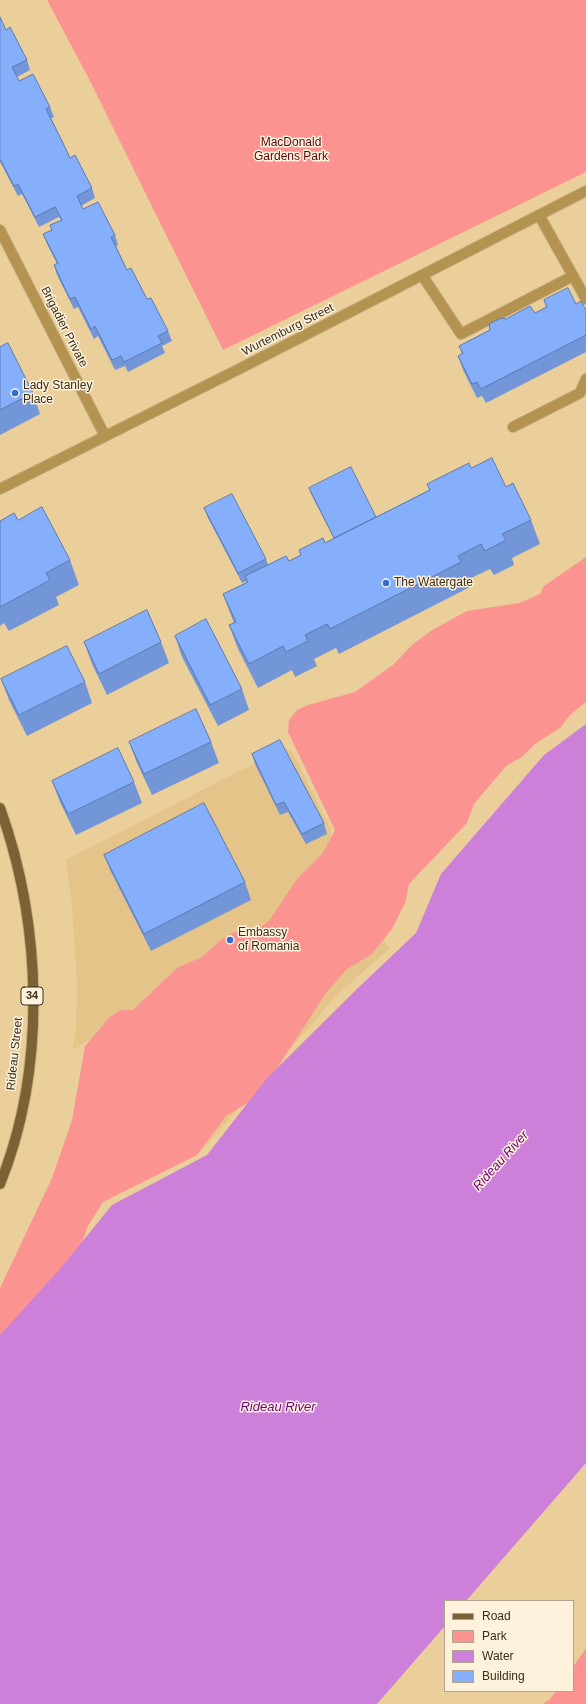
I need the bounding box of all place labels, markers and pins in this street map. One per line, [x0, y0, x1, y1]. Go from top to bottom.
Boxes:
place label: Lady Stanley Place [23, 379, 92, 407]
marker: Lady Stanley Place [10, 388, 20, 398]
place label: The Watergate [394, 576, 473, 590]
marker: The Watergate [381, 578, 391, 588]
place label: Embassy of Romania [238, 926, 299, 954]
marker: Embassy of Romania [225, 935, 235, 945]

